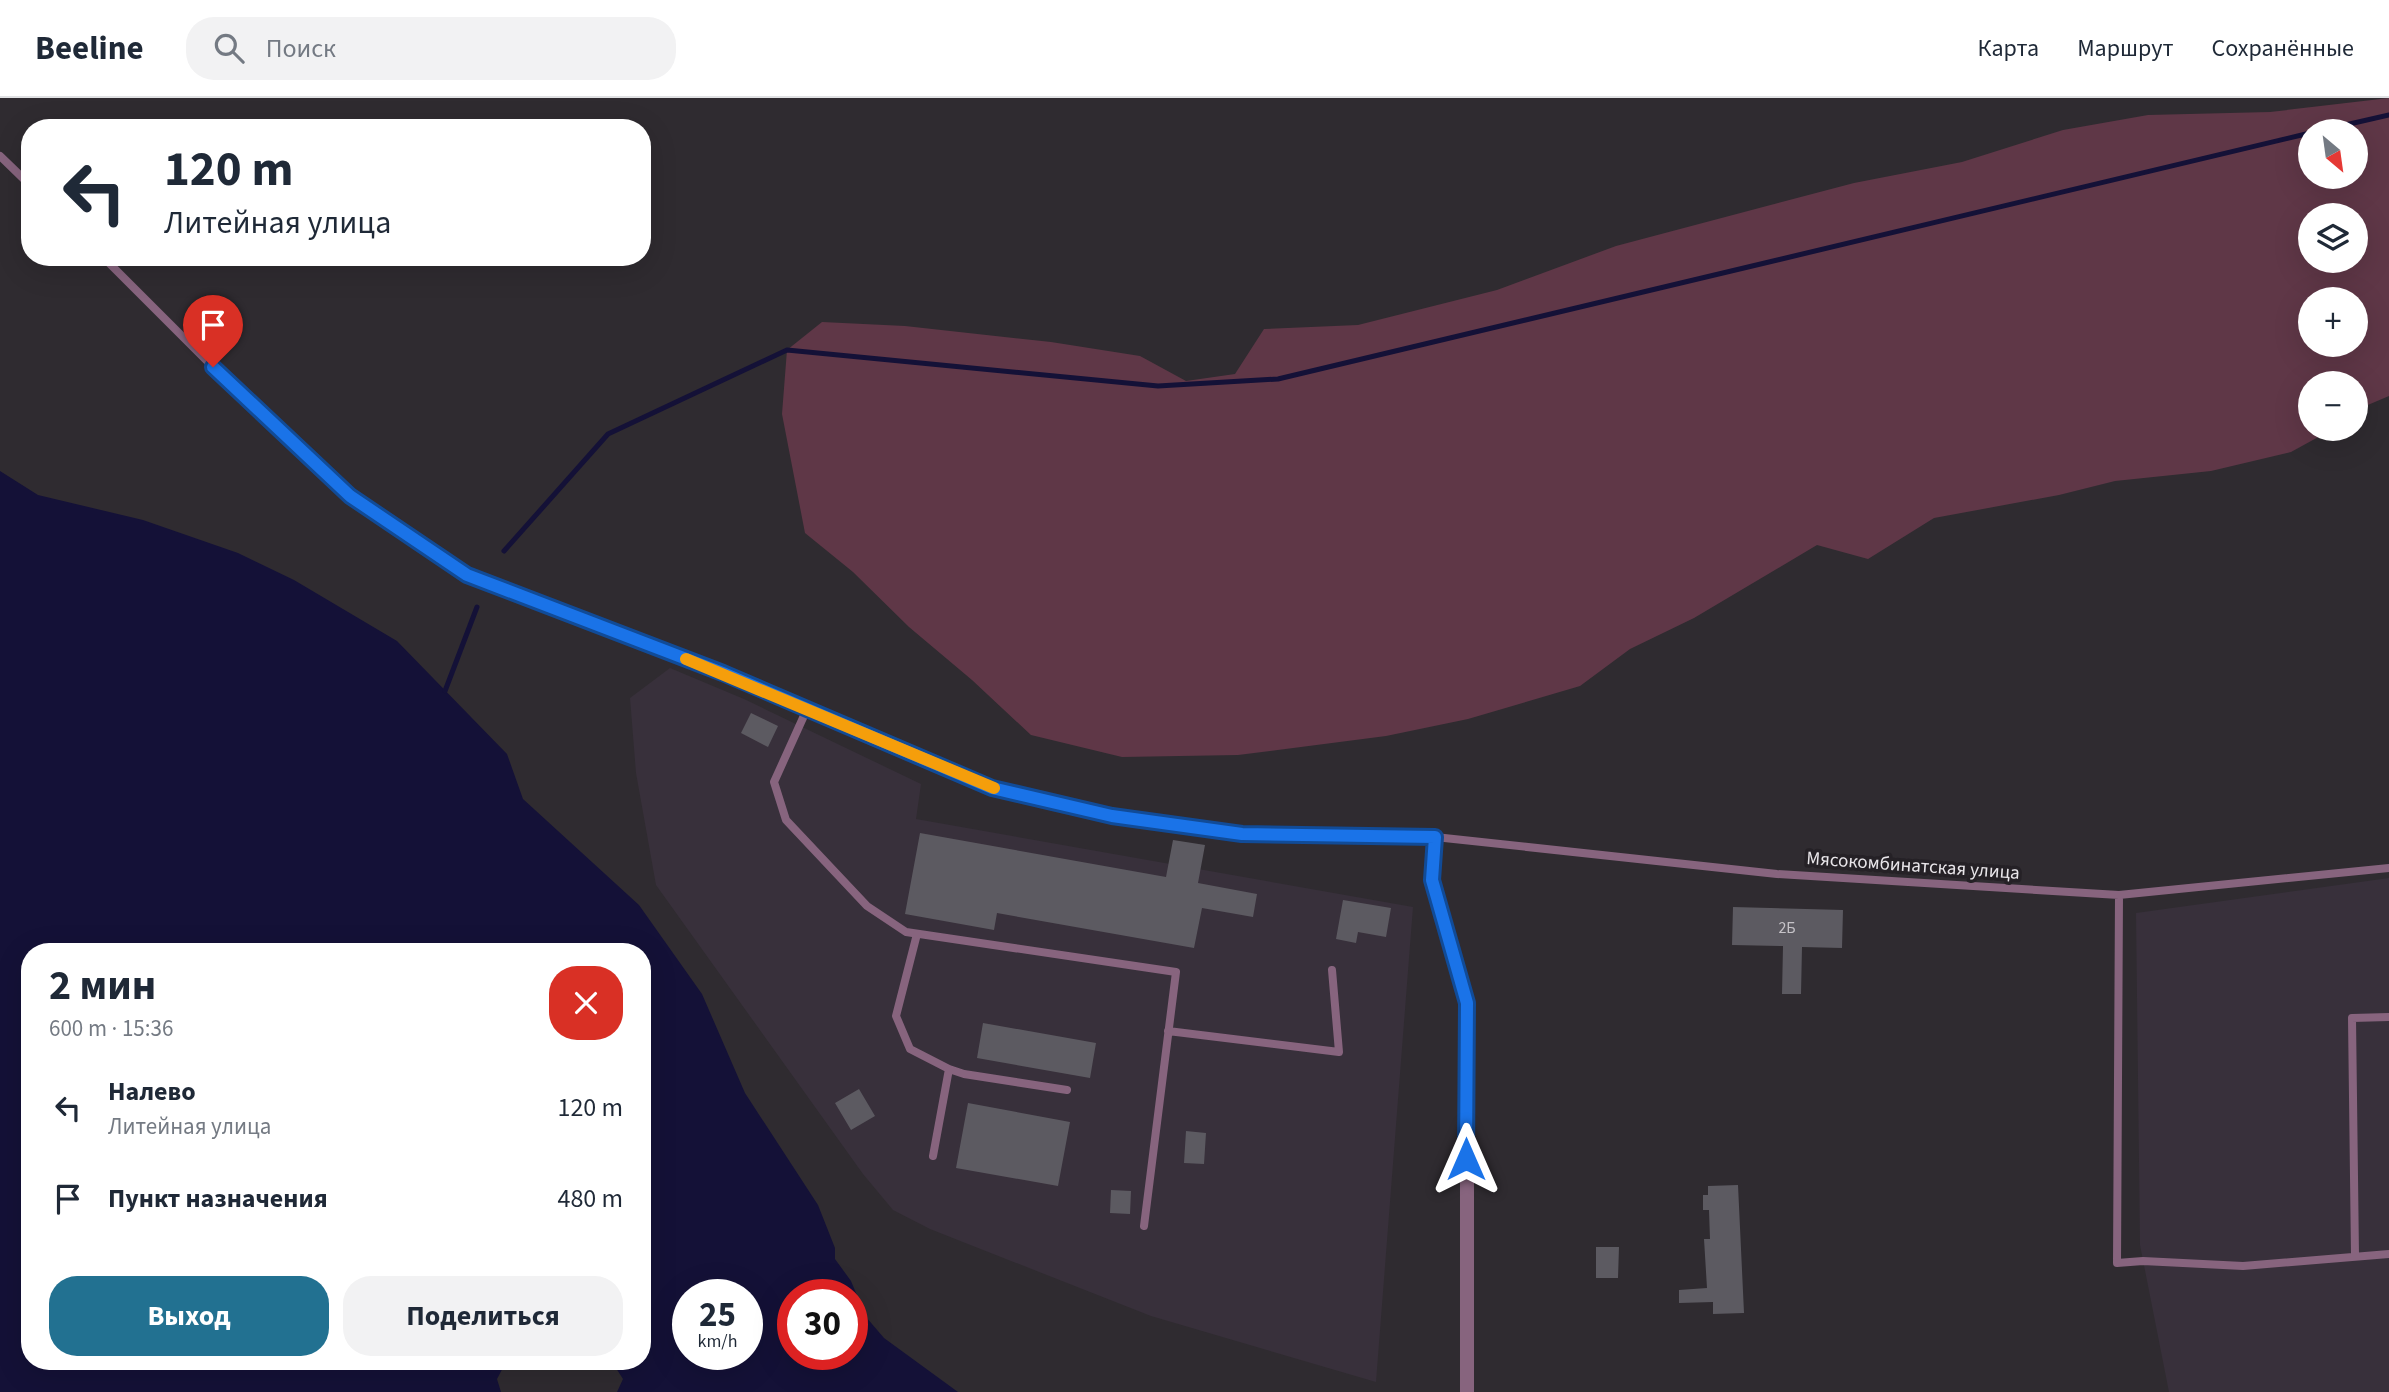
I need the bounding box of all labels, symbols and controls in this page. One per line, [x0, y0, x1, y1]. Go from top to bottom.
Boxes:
search box [186, 17, 676, 80]
text: Beeline [35, 25, 144, 72]
icon: search [210, 29, 248, 67]
text: Поиск [266, 30, 336, 67]
text: Карта [1978, 31, 2039, 66]
text: Маршрут [2077, 31, 2173, 66]
text: Сохранённые [2211, 31, 2354, 66]
north arrow [2298, 119, 2368, 189]
map controls [2298, 119, 2368, 441]
text: 120 m [164, 135, 293, 205]
icon: left [49, 147, 140, 238]
text: Литейная улица [164, 200, 391, 246]
button: layers [2298, 203, 2368, 273]
button: + [2298, 287, 2368, 357]
pin [183, 295, 243, 367]
icon: arrive [194, 306, 232, 344]
button: − [2298, 371, 2368, 441]
street label: Мясокомбинатская улица [1805, 845, 2021, 887]
house number: 2Б [1778, 917, 1796, 939]
text: 2 мин [49, 956, 156, 1016]
button: close [549, 966, 623, 1040]
text: 600 m · 15:36 [49, 1012, 173, 1045]
text: Налево [108, 1073, 196, 1110]
icon: left [49, 1089, 87, 1127]
text: 120 m [557, 1089, 623, 1126]
text: Литейная улица [108, 1110, 271, 1143]
position arrow [1429, 1122, 1503, 1196]
icon: arrive [49, 1180, 87, 1218]
text: Пункт назначения [108, 1180, 328, 1217]
text: 480 m [557, 1180, 623, 1217]
button: Выход [49, 1276, 329, 1356]
button: Поделиться [343, 1276, 623, 1356]
speed limit sign: 30 [777, 1279, 868, 1370]
text: 25 [699, 1290, 736, 1340]
text: km/h [698, 1329, 737, 1354]

